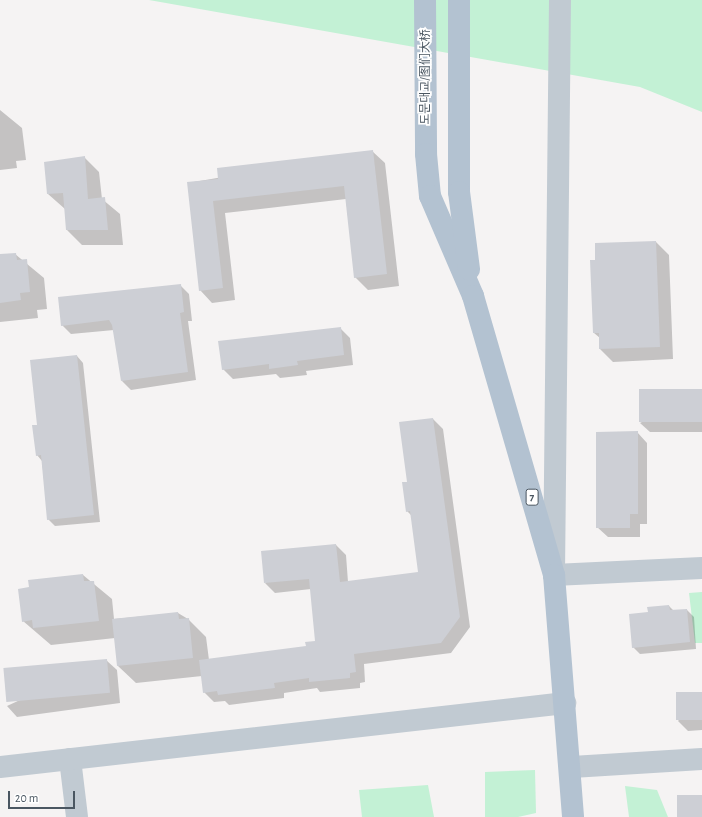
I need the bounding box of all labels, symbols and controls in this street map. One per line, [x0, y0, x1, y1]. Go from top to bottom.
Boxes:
street label: 도문대교/图们大桥 [419, 29, 433, 125]
road number: 7 [525, 488, 539, 506]
scale bar [10, 783, 77, 809]
text: 20 m [15, 792, 38, 804]

